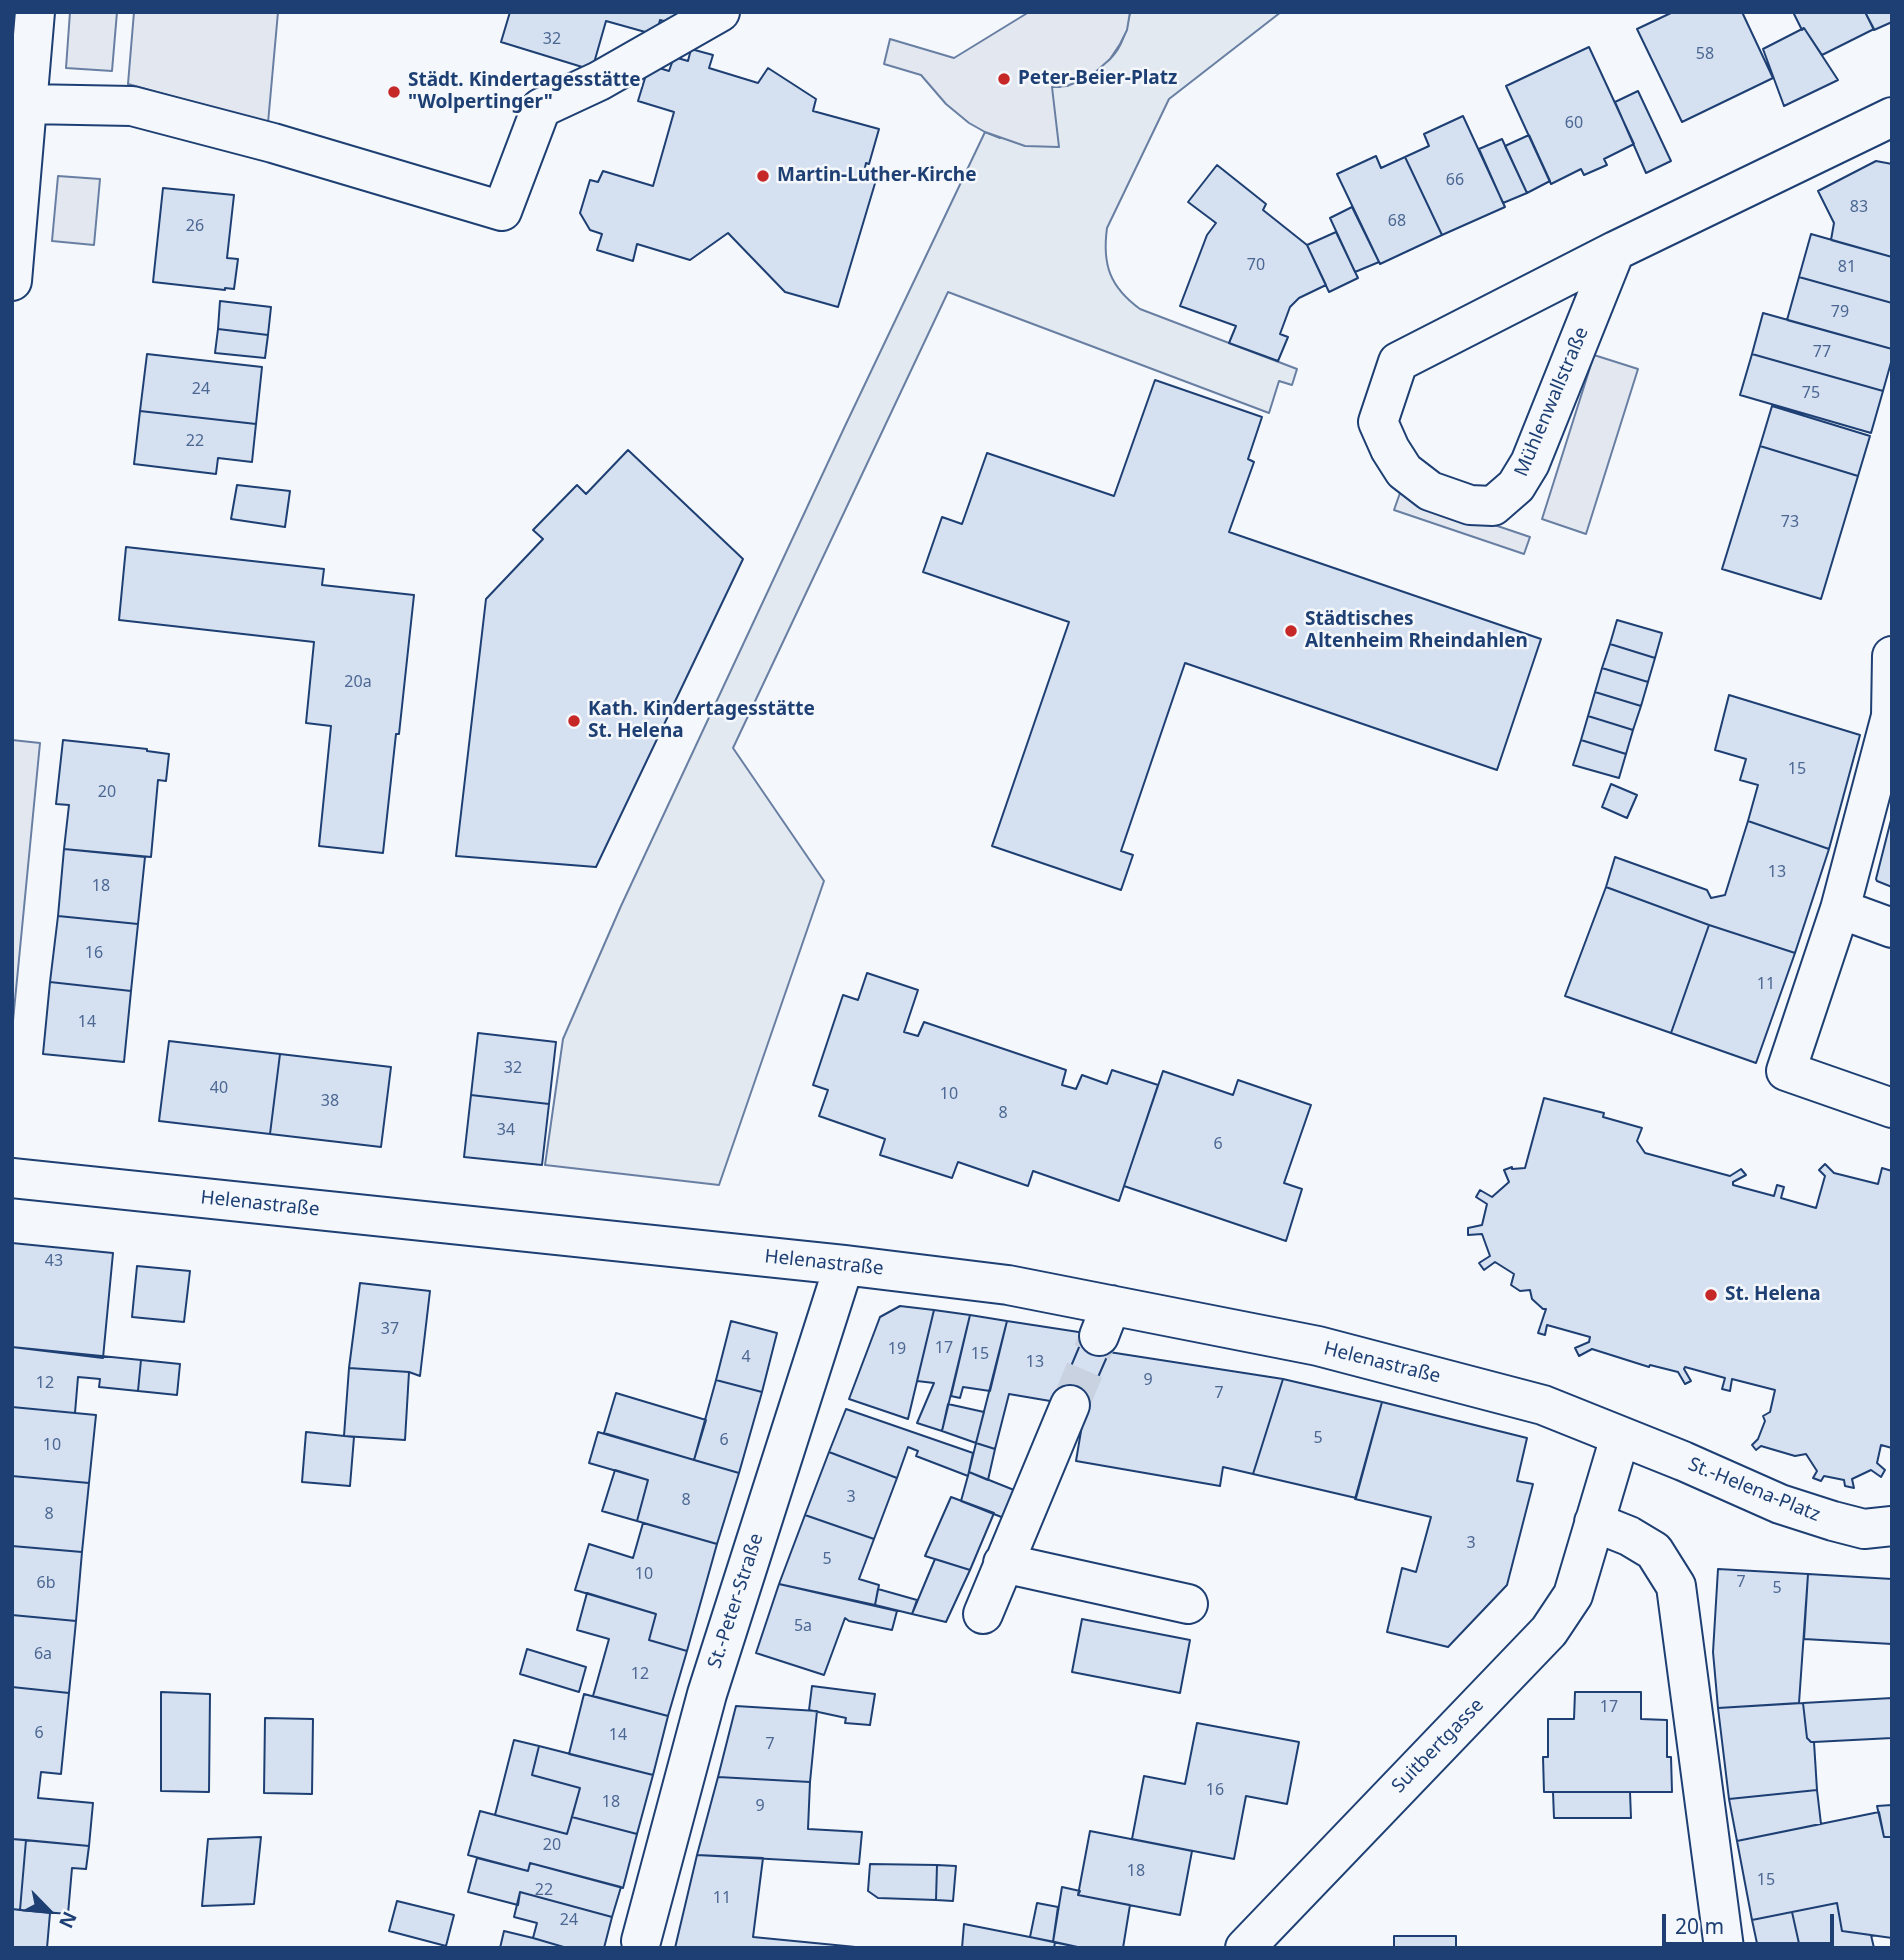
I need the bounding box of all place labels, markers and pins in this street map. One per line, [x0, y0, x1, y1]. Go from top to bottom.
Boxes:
place label: Peter-Beier-Platz [1018, 68, 1177, 90]
place label: Städt. Kindertagesstätte "Wolpertinger" [408, 70, 641, 114]
marker: Peter-Beier-Platz [996, 71, 1012, 87]
marker: Städt. Kindertagesstätte "Wolpertinger" [386, 84, 402, 100]
place label: Martin-Luther-Kirche [777, 165, 977, 187]
marker: Martin-Luther-Kirche [755, 168, 771, 184]
place label: Städtisches Altenheim Rheindahlen [1305, 609, 1528, 653]
marker: Städtisches Altenheim Rheindahlen [1283, 623, 1299, 639]
place label: Kath. Kindertagesstätte St. Helena [588, 699, 815, 743]
marker: Kath. Kindertagesstätte St. Helena [566, 713, 582, 729]
place label: St. Helena [1725, 1284, 1821, 1306]
marker: St. Helena [1703, 1287, 1719, 1303]

